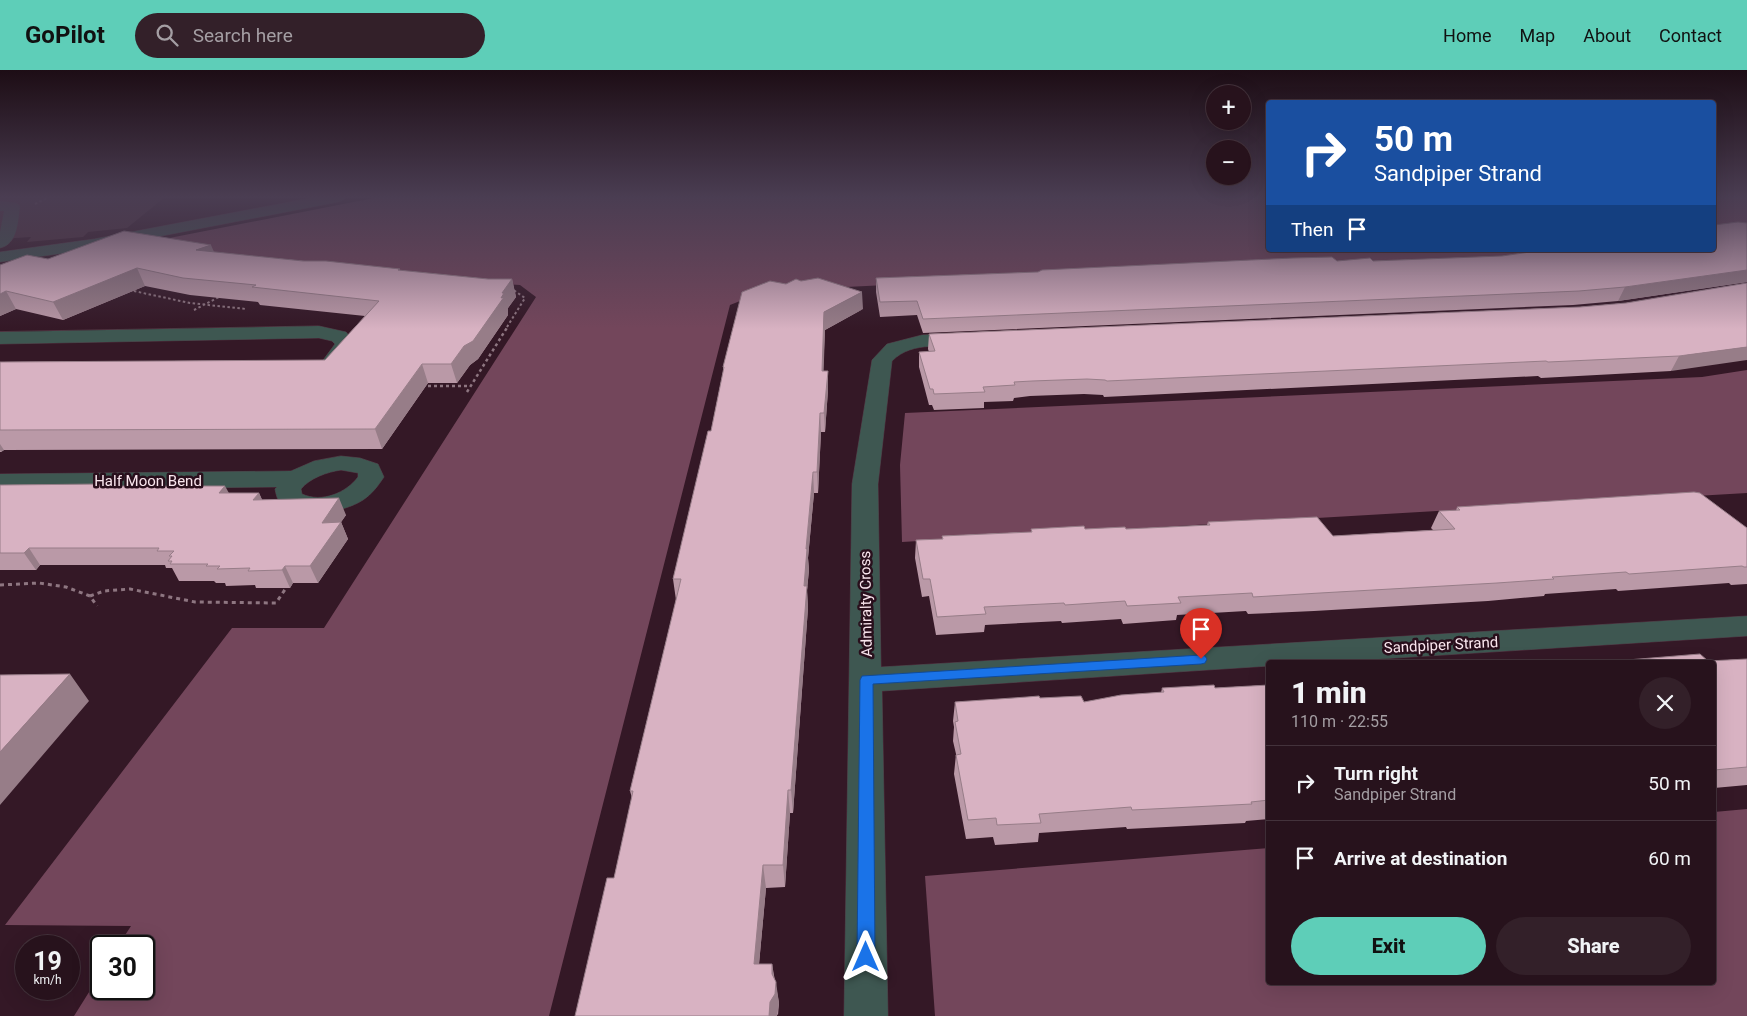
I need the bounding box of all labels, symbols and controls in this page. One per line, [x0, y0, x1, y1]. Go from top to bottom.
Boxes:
search box [135, 13, 485, 58]
text: GoPilot [25, 21, 105, 49]
icon: search [153, 21, 181, 49]
text: Search here [193, 24, 293, 47]
text: Home [1443, 25, 1492, 46]
text: Map [1520, 25, 1555, 46]
text: About [1583, 25, 1631, 46]
text: Contact [1659, 25, 1722, 46]
map controls [1206, 85, 1251, 185]
button: + [1206, 85, 1251, 130]
text: 50 m [1374, 119, 1453, 160]
icon: right [1291, 120, 1356, 185]
button: − [1206, 140, 1251, 185]
text: Sandpiper Strand [1374, 161, 1542, 186]
icon: arrive [1343, 215, 1371, 243]
text: Then [1291, 218, 1333, 241]
street label: Half Moon Bend [94, 472, 202, 490]
street label: Admiralty Cross [856, 551, 876, 657]
pin [1180, 608, 1222, 659]
icon: arrive [1187, 615, 1215, 643]
street label: Sandpiper Strand [1383, 633, 1499, 657]
text: 1 min [1291, 675, 1367, 710]
button: close [1639, 677, 1691, 729]
text: 110 m · 22:55 [1291, 712, 1388, 731]
text: Turn right [1334, 762, 1418, 785]
icon: right [1291, 769, 1319, 797]
text: 50 m [1648, 772, 1691, 795]
text: Sandpiper Strand [1334, 785, 1456, 804]
icon: arrive [1291, 844, 1319, 872]
text: Arrive at destination [1334, 847, 1507, 870]
text: 60 m [1648, 847, 1691, 870]
button: Exit [1291, 917, 1486, 975]
button: Share [1496, 917, 1691, 975]
position arrow [839, 930, 891, 982]
speed limit sign: 30 [90, 935, 155, 1000]
text: 19 [33, 947, 62, 976]
text: km/h [33, 973, 62, 987]

